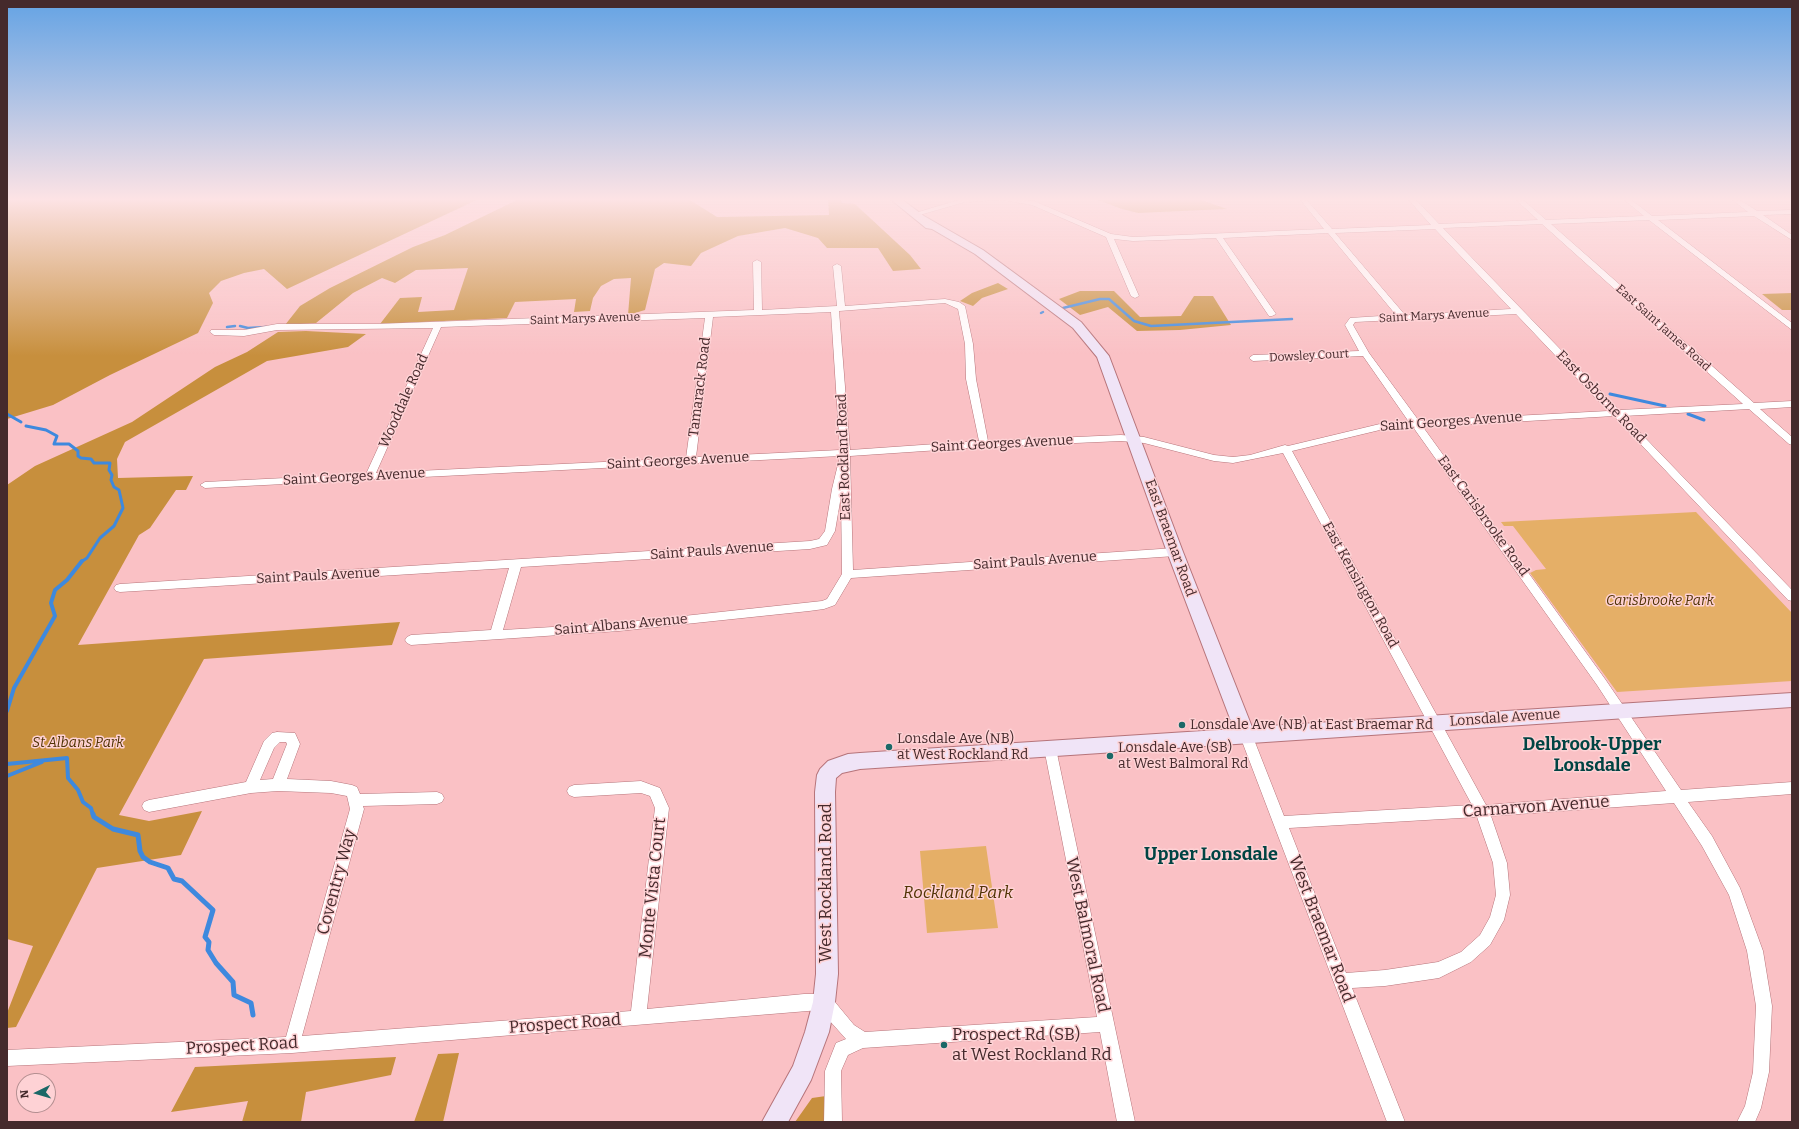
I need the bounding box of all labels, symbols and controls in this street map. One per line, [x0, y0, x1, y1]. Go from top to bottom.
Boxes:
street label: East Saint James Road [1613, 282, 1713, 374]
street label: Saint Marys Avenue [1379, 306, 1489, 326]
street label: Saint Marys Avenue [530, 310, 640, 328]
street label: Tamarack Road [686, 336, 714, 438]
street label: Dowsley Court [1269, 347, 1349, 365]
street label: East Osborne Road [1553, 347, 1649, 447]
street label: Wooddale Road [376, 351, 432, 451]
street label: East Rockland Road [833, 393, 855, 521]
street label: Saint Georges Avenue [1379, 409, 1523, 435]
street label: Saint Georges Avenue [930, 432, 1074, 456]
street label: Saint Georges Avenue [606, 449, 750, 473]
street label: East Carisbrooke Road [1434, 452, 1532, 580]
street label: Saint Georges Avenue [282, 465, 426, 489]
street label: East Braemar Road [1141, 477, 1199, 599]
street label: East Kensington Road [1318, 519, 1402, 651]
street label: Saint Pauls Avenue [650, 538, 774, 564]
street label: Saint Pauls Avenue [973, 548, 1097, 574]
street label: Saint Pauls Avenue [256, 564, 380, 588]
park label: Carisbrooke Park [1606, 593, 1714, 609]
street label: Saint Albans Avenue [554, 611, 688, 639]
street label: Lonsdale Avenue [1449, 706, 1561, 730]
place label: Lonsdale Ave (NB) at East Braemar Rd [1190, 717, 1433, 733]
marker: Lonsdale Ave (NB) at East Braemar Rd [1177, 720, 1187, 730]
place label: Lonsdale Ave (NB) at West Rockland Rd [897, 731, 1028, 764]
district label: Delbrook-Upper Lonsdale [1522, 734, 1662, 776]
park label: St Albans Park [32, 735, 124, 751]
place label: Lonsdale Ave (SB) at West Balmoral Rd [1118, 740, 1248, 772]
marker: Lonsdale Ave (NB) at West Rockland Rd [884, 742, 894, 752]
marker: Lonsdale Ave (SB) at West Balmoral Rd [1105, 751, 1115, 761]
street label: Carnarvon Avenue [1462, 792, 1610, 822]
street label: West Rockland Road [816, 803, 836, 963]
street label: Monte Vista Court [635, 817, 671, 959]
street label: Coventry Way [313, 827, 361, 937]
district label: Upper Lonsdale [1144, 844, 1278, 866]
street label: West Braemar Road [1284, 853, 1358, 1005]
street label: West Balmoral Road [1061, 855, 1113, 1015]
park label: Rockland Park [903, 883, 1013, 903]
street label: Prospect Road [508, 1010, 622, 1038]
place label: Prospect Rd (SB) at West Rockland Rd [952, 1025, 1111, 1065]
street label: Prospect Road [185, 1033, 299, 1059]
marker: Prospect Rd (SB) at West Rockland Rd [939, 1040, 949, 1050]
north arrow [16, 1073, 56, 1113]
text: N [18, 1089, 31, 1099]

